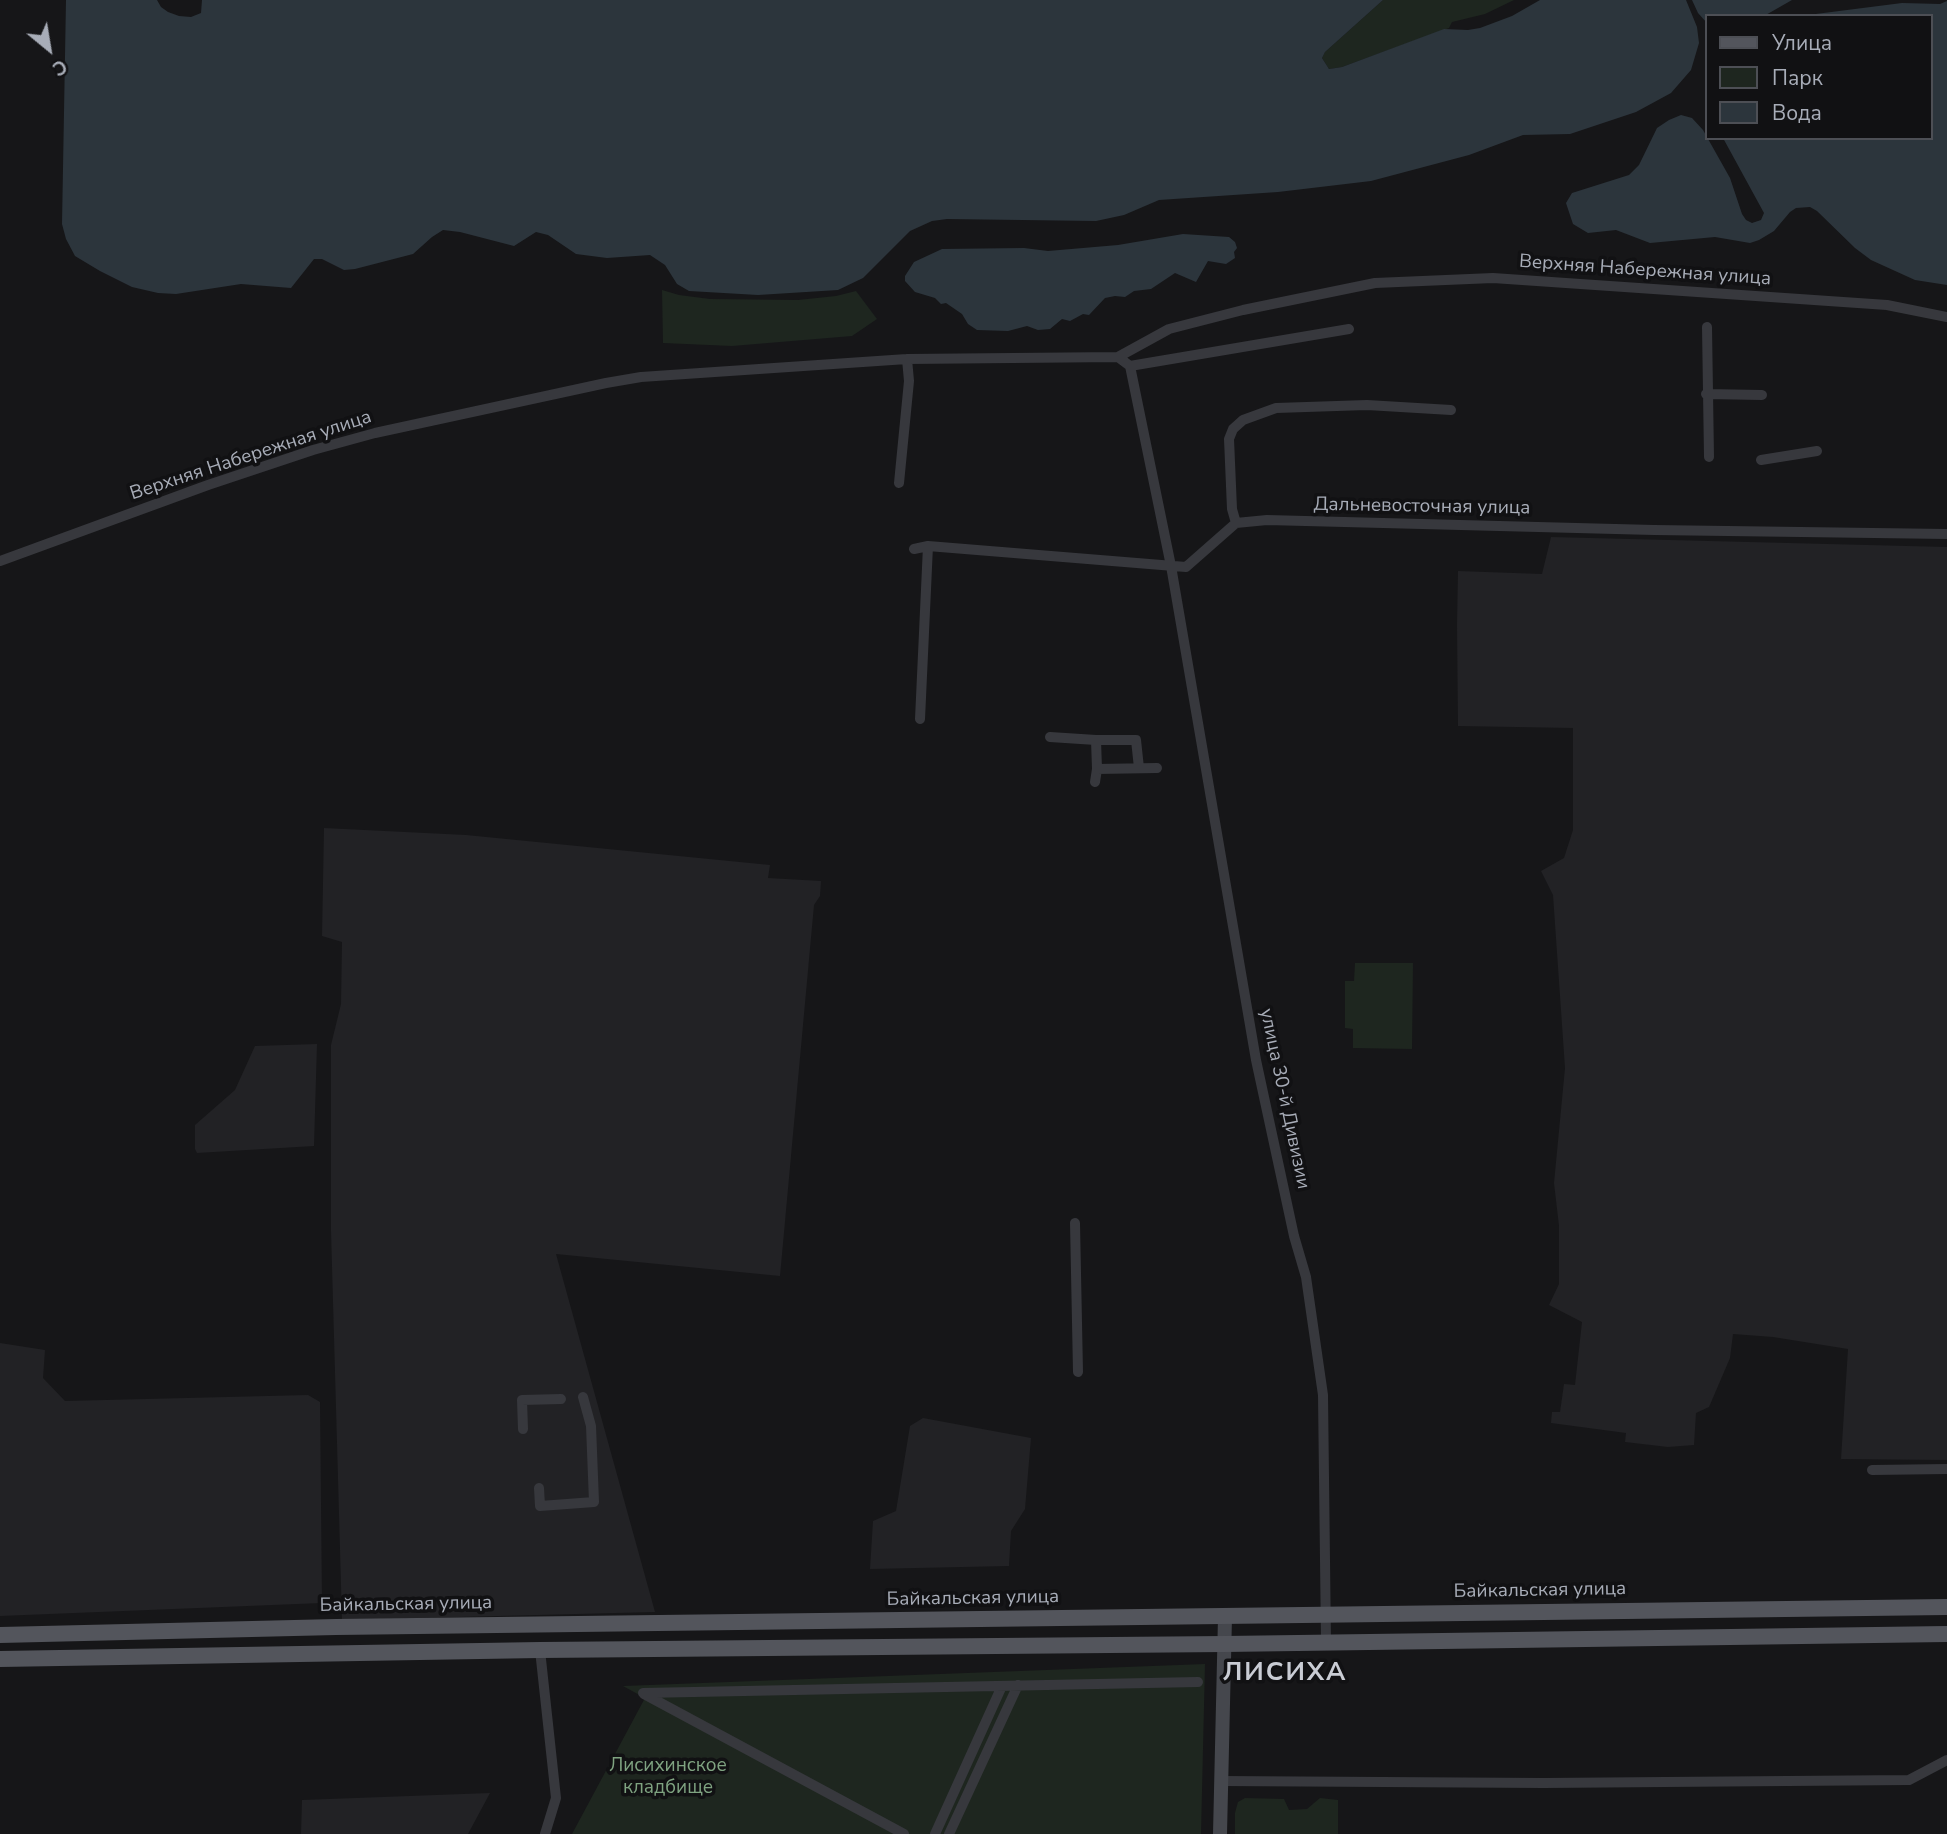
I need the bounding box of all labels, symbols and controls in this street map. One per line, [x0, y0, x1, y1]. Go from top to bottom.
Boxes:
north arrow [14, 14, 84, 84]
legend [1706, 14, 1933, 140]
text: Улица [1772, 29, 1832, 57]
text: С [47, 53, 72, 82]
text: Парк [1772, 64, 1823, 92]
text: Вода [1772, 99, 1822, 127]
street label: Верхняя Набережная улица [1518, 251, 1772, 291]
street label: Верхняя Набережная улица [127, 406, 375, 506]
street label: Дальневосточная улица [1313, 494, 1531, 520]
street label: улица 30-й Дивизии [1254, 1007, 1314, 1191]
street label: Байкальская улица [1454, 1578, 1626, 1604]
street label: Байкальская улица [887, 1586, 1059, 1612]
street label: Байкальская улица [320, 1592, 492, 1618]
district label: ЛИСИХА [1223, 1658, 1347, 1690]
park label: Лисихинское кладбище [609, 1755, 727, 1799]

